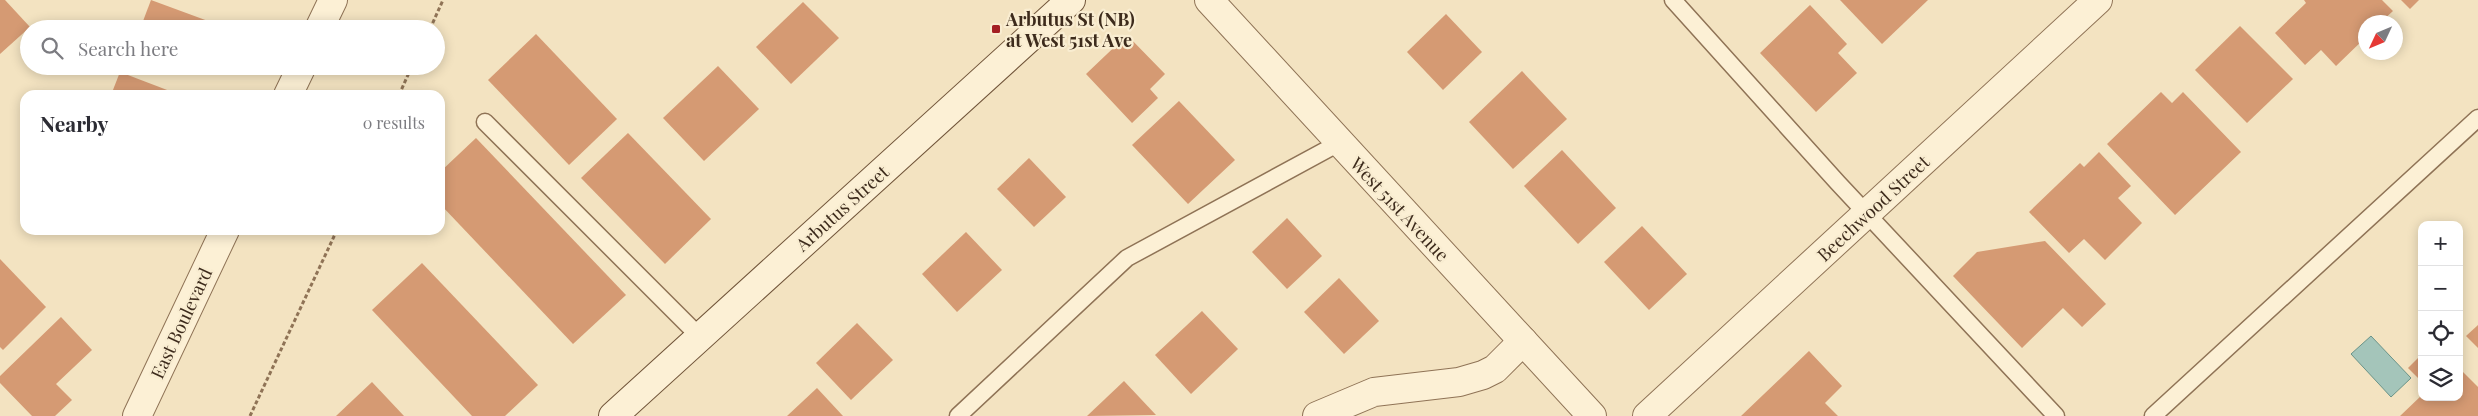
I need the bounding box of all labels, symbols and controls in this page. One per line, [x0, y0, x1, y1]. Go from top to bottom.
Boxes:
place label: Arbutus St (NB) at West 51st Ave [1005, 7, 1135, 52]
north arrow [2358, 15, 2403, 60]
search box [20, 20, 445, 75]
marker: Arbutus St (NB) at West 51st Ave [990, 23, 1002, 35]
icon: search [38, 34, 66, 62]
text: Search here [78, 35, 178, 61]
text: Nearby [40, 109, 109, 137]
text: 0 results [363, 112, 425, 133]
street label: Beechwood Street [1812, 149, 1935, 266]
street label: West 51st Avenue [1345, 151, 1455, 266]
street label: Arbutus Street [790, 159, 894, 257]
map controls [2418, 221, 2463, 401]
button: + [2418, 221, 2463, 266]
street label: East Boulevard [145, 263, 217, 382]
button: − [2418, 266, 2463, 311]
button: locate [2418, 311, 2463, 356]
button: layers [2418, 356, 2463, 401]

